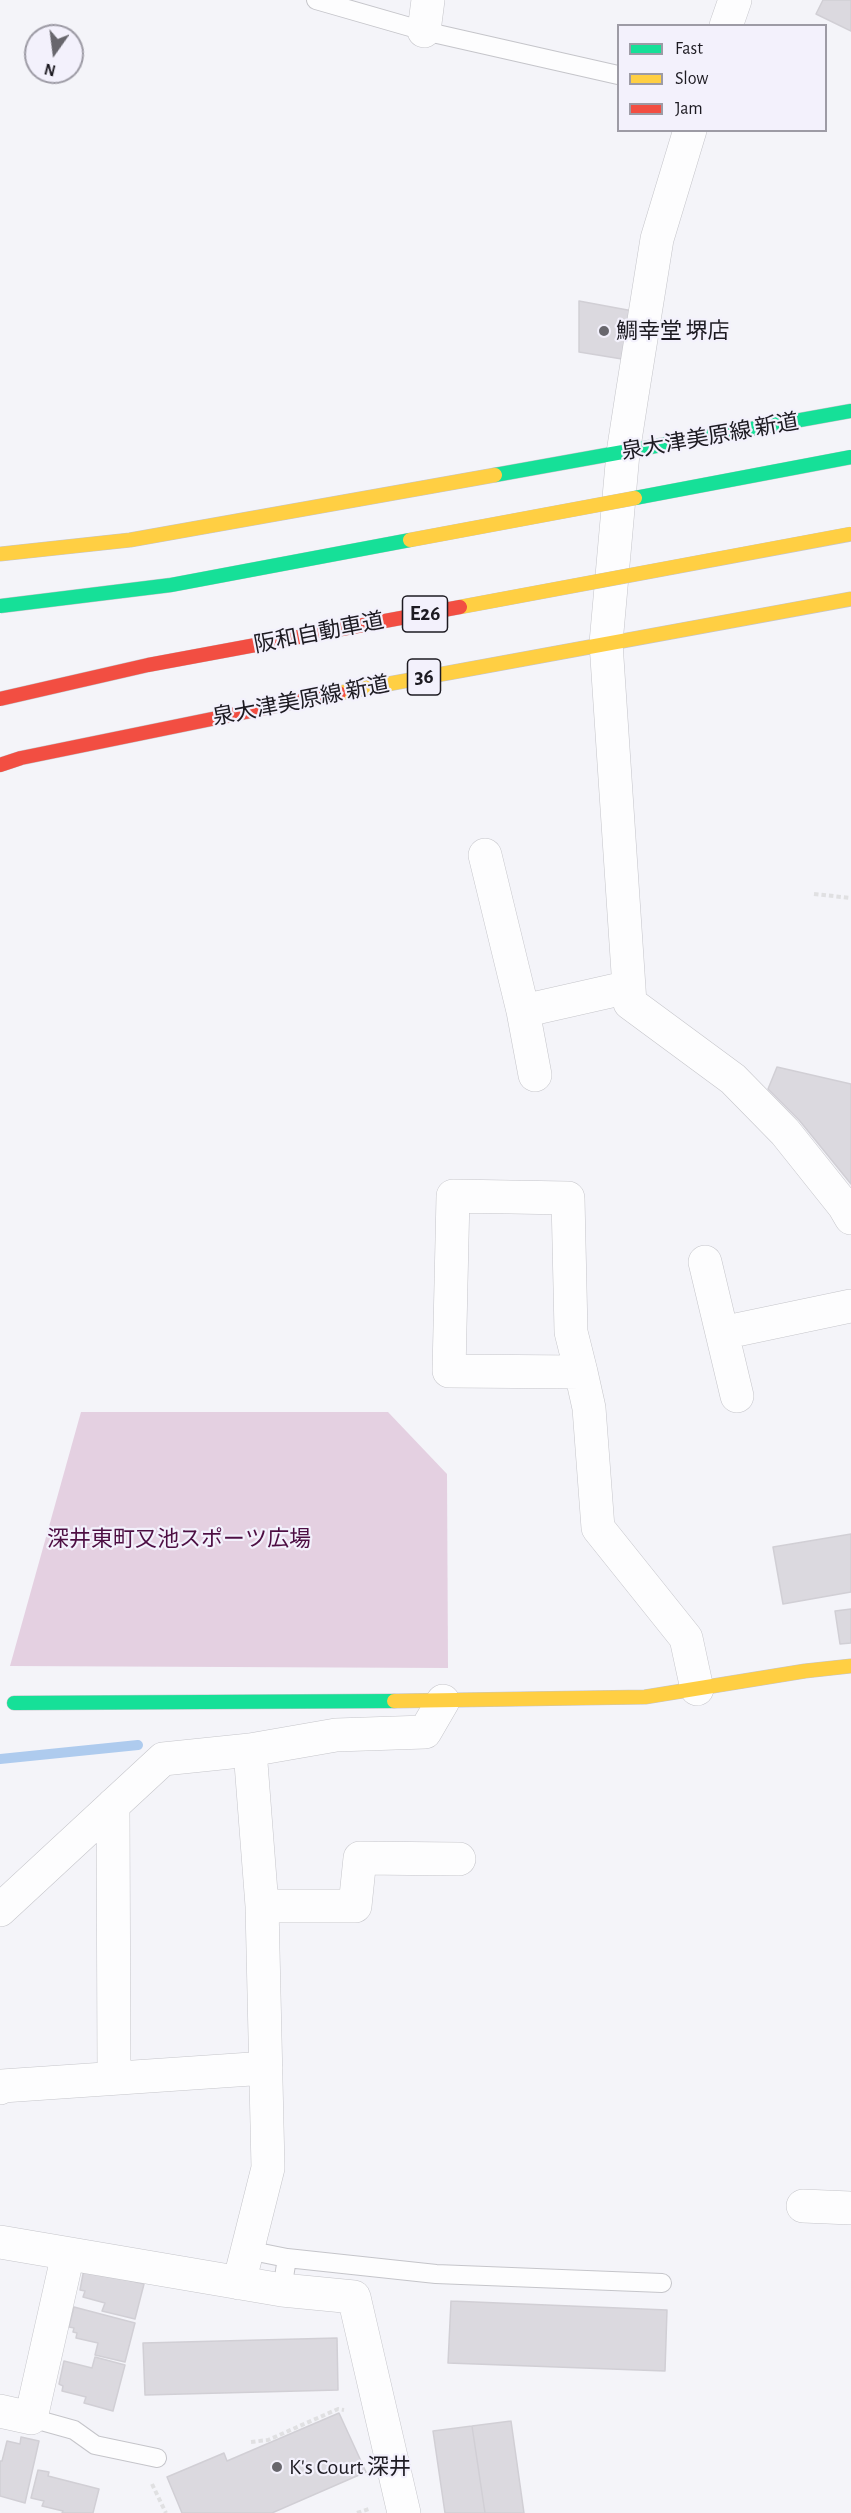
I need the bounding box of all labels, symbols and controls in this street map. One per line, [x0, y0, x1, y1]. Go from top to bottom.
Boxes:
north arrow [24, 24, 84, 84]
legend [617, 24, 827, 132]
text: Fast [675, 40, 703, 58]
text: N [43, 60, 57, 79]
text: Slow [675, 70, 708, 88]
text: Jam [675, 100, 703, 118]
place label: 鯛幸堂 堺店 [616, 318, 730, 344]
marker: 鯛幸堂 堺店 [597, 324, 611, 338]
street label: 泉大津美原線 新道 [619, 408, 801, 466]
road number: E26 [402, 596, 448, 632]
street label: 阪和自動車道 [252, 607, 386, 659]
road number: 36 [408, 659, 440, 695]
street label: 泉大津美原線 新道 [210, 671, 392, 731]
park label: 深井東町又池スポーツ広場 [47, 1526, 311, 1552]
place label: K's Court 深井 [289, 2454, 411, 2480]
marker: K's Court 深井 [270, 2460, 284, 2474]

